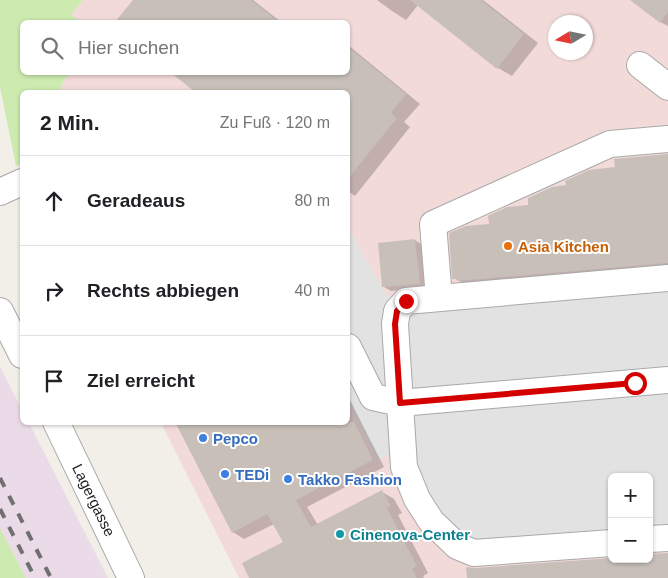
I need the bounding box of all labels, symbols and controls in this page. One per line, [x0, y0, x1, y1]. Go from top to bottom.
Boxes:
north arrow [548, 15, 593, 60]
search box [20, 20, 350, 75]
icon: search [38, 34, 66, 62]
text: Hier suchen [78, 37, 179, 58]
text: 2 Min. [40, 111, 100, 134]
text: Zu Fuß · 120 m [220, 114, 330, 131]
icon: ahead [40, 187, 68, 215]
text: Geradeaus [87, 190, 185, 211]
text: 80 m [294, 192, 330, 209]
place label: Asia Kitchen [518, 238, 609, 255]
marker: Asia Kitchen [502, 240, 514, 252]
icon: right [40, 277, 68, 305]
text: Rechts abbiegen [87, 280, 239, 301]
text: 40 m [294, 282, 330, 299]
route end [395, 290, 418, 313]
icon: arrive [40, 367, 68, 395]
text: Ziel erreicht [87, 370, 195, 391]
route start [624, 372, 647, 395]
place label: Pepco [213, 430, 258, 447]
marker: Pepco [197, 432, 209, 444]
street label: Lagergasse [69, 461, 119, 539]
place label: TEDi [235, 466, 269, 483]
marker: TEDi [219, 468, 231, 480]
place label: Takko Fashion [298, 471, 402, 488]
marker: Takko Fashion [282, 473, 294, 485]
map controls [608, 473, 653, 563]
button: + [608, 473, 653, 518]
button: − [608, 518, 653, 563]
place label: Cinenova-Center [350, 526, 470, 543]
marker: Cinenova-Center [334, 528, 346, 540]

